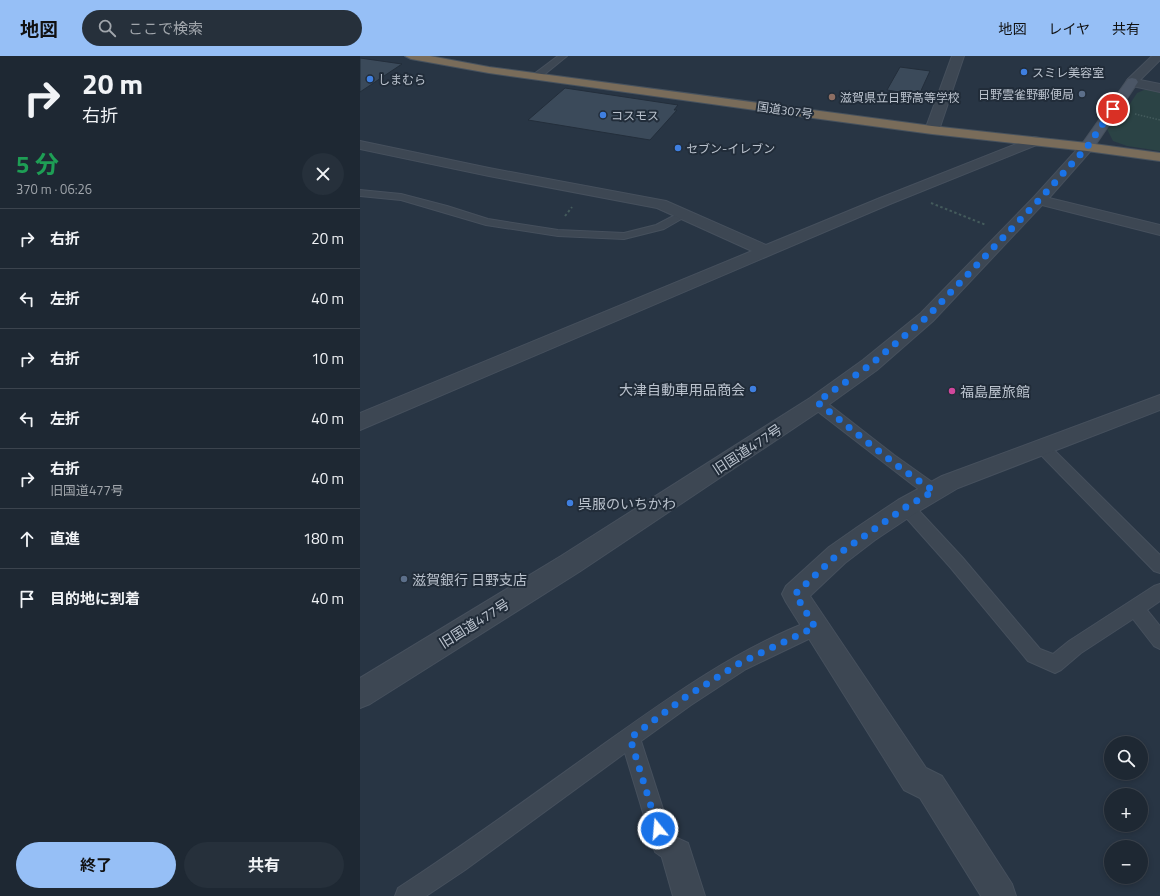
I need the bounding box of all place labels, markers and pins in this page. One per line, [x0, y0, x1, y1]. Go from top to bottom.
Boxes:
place label: スミレ美容室 [1032, 63, 1104, 82]
marker: スミレ美容室 [1019, 67, 1029, 77]
place label: しまむら [378, 70, 426, 89]
marker: しまむら [365, 74, 375, 84]
place label: 日野雲雀野郵便局 [978, 85, 1074, 104]
place label: 滋賀県立日野高等学校 [840, 88, 960, 107]
marker: 日野雲雀野郵便局 [1077, 89, 1087, 99]
marker: 滋賀県立日野高等学校 [827, 92, 837, 102]
pin [1096, 92, 1130, 126]
place label: コスモス [611, 106, 659, 125]
marker: コスモス [598, 110, 608, 120]
place label: セブン-イレブン [686, 139, 775, 158]
marker: セブン-イレブン [673, 143, 683, 153]
place label: 大津自動車用品商会 [619, 379, 745, 400]
place label: 福島屋旅館 [960, 381, 1030, 402]
marker: 大津自動車用品商会 [748, 384, 758, 394]
marker: 福島屋旅館 [947, 386, 957, 396]
place label: 呉服のいちかわ [578, 493, 676, 514]
marker: 呉服のいちかわ [565, 498, 575, 508]
place label: 滋賀銀行 日野支店 [412, 569, 527, 590]
marker: 滋賀銀行 日野支店 [399, 574, 409, 584]

